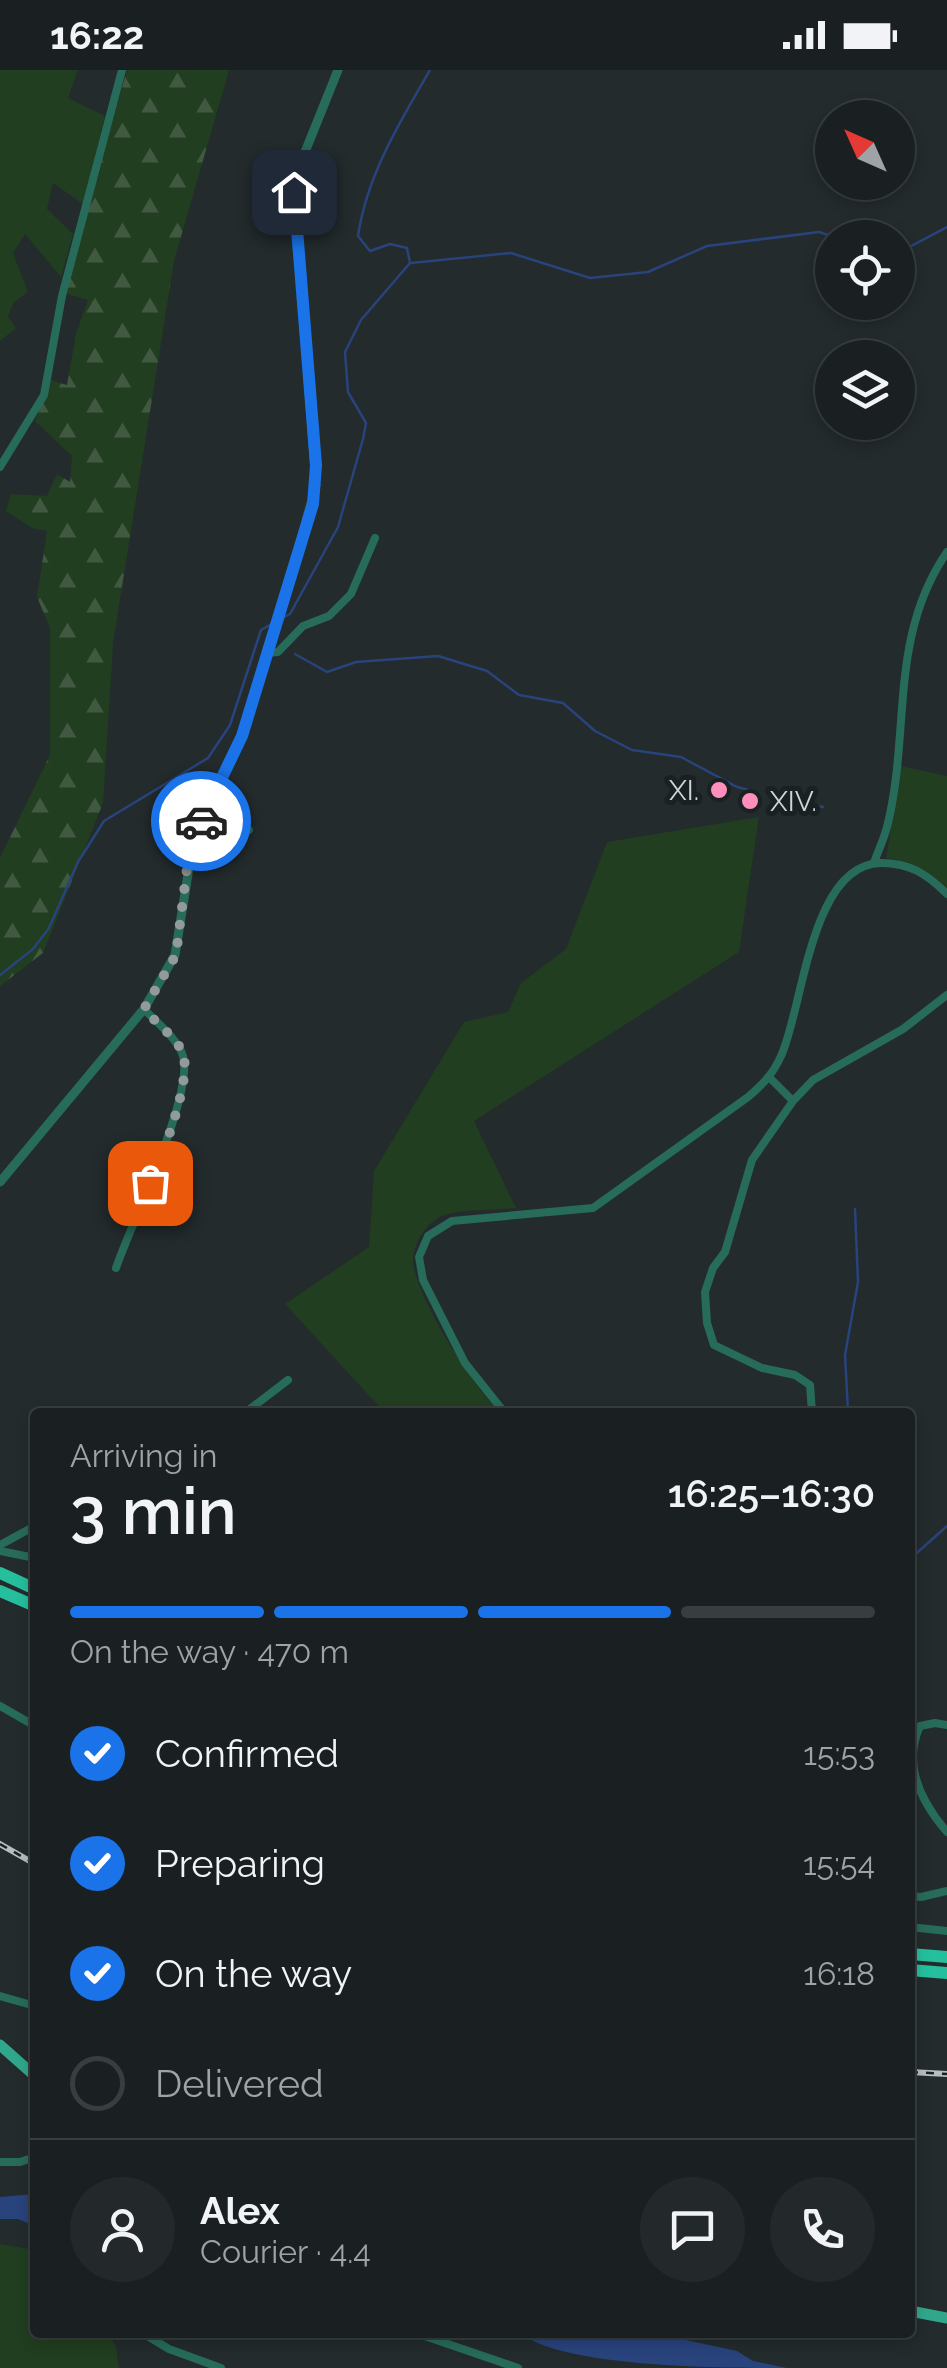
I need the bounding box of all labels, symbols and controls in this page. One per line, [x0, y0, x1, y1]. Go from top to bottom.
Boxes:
text: 16:22 [50, 13, 144, 58]
north arrow [815, 100, 915, 200]
map controls [815, 100, 915, 440]
pin [252, 150, 337, 235]
icon: home [267, 165, 322, 220]
button: locate [815, 220, 915, 320]
button: layers [815, 340, 915, 440]
courier [151, 771, 251, 871]
place label: XI. [669, 774, 699, 807]
marker: XI. [708, 779, 730, 801]
place label: XIV. [770, 785, 817, 818]
marker: XIV. [739, 790, 761, 812]
icon: car [174, 794, 229, 849]
pin [108, 1141, 193, 1226]
icon: bag [123, 1156, 178, 1211]
text: Arriving in [70, 1437, 217, 1474]
text: 16:25–16:30 [668, 1471, 875, 1516]
text: 3 min [70, 1473, 237, 1549]
text: On the way · 470 m [70, 1633, 349, 1670]
icon: check [70, 1726, 125, 1781]
text: Confirmed [155, 1731, 339, 1776]
text: 15:53 [803, 1735, 875, 1772]
icon: check [70, 1836, 125, 1891]
text: Preparing [155, 1841, 325, 1886]
text: 15:54 [803, 1845, 875, 1882]
icon: check [70, 1946, 125, 2001]
text: On the way [155, 1951, 352, 1996]
text: 16:18 [803, 1955, 875, 1992]
text: Delivered [155, 2061, 324, 2106]
button: person [70, 2177, 175, 2282]
button: chat [640, 2177, 745, 2282]
button: phone [770, 2177, 875, 2282]
text: Alex [200, 2188, 280, 2233]
text: Courier · 4.4 [200, 2233, 371, 2270]

